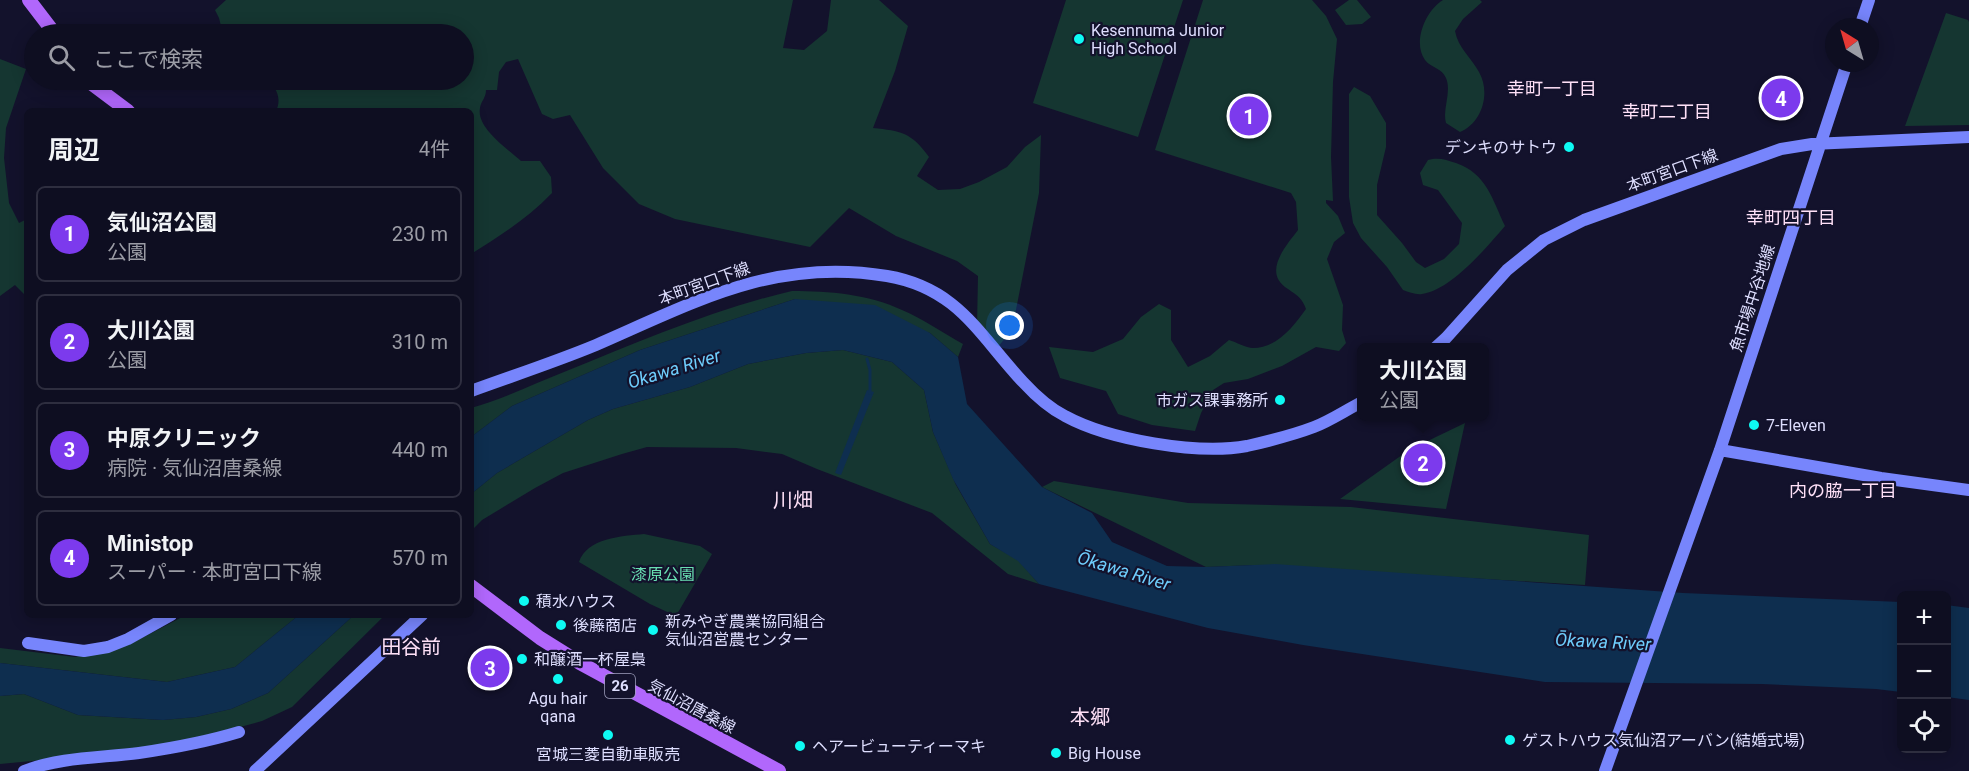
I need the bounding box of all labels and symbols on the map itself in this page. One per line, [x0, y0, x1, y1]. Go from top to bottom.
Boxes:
north arrow [1825, 18, 1879, 72]
place label: Kesennuma Junior High School [1091, 21, 1225, 58]
marker: Kesennuma Junior High School [1072, 32, 1086, 46]
pin: 4 [1762, 76, 1800, 120]
district label: 幸町一丁目 [1507, 78, 1597, 99]
pin: 1 [1230, 94, 1268, 138]
district label: 幸町二丁目 [1622, 101, 1712, 122]
place label: デンキのサトウ [1445, 138, 1557, 157]
marker: デンキのサトウ [1562, 140, 1576, 154]
street label: 本町宮口下線 [1624, 145, 1721, 196]
district label: 幸町四丁目 [1746, 207, 1836, 228]
street label: 魚市場中谷地線 [1726, 242, 1779, 354]
street label: 本町宮口下線 [656, 258, 753, 309]
your location [995, 311, 1024, 340]
water label: Ōkawa River [625, 344, 724, 393]
place label: 市ガス課事務所 [1156, 391, 1268, 410]
marker: 市ガス課事務所 [1273, 393, 1287, 407]
place label: 7-Eleven [1766, 416, 1826, 435]
marker: 7-Eleven [1747, 418, 1761, 432]
pin: 2 [1404, 440, 1442, 486]
district label: 内の脇一丁目 [1789, 480, 1897, 501]
district label: 川畑 [773, 488, 813, 512]
water label: Ōkawa River [1075, 546, 1174, 595]
park label: 漆原公園 [631, 565, 695, 584]
place label: 積水ハウス [536, 592, 616, 611]
marker: 積水ハウス [517, 594, 531, 608]
place label: 新みやぎ農業協同組合 気仙沼営農センター [665, 612, 825, 649]
place label: 後藤商店 [573, 616, 637, 635]
marker: 後藤商店 [554, 618, 568, 632]
marker: 新みやぎ農業協同組合 気仙沼営農センター [646, 623, 660, 637]
water label: Ōkawa River [1555, 629, 1653, 655]
district label: 田谷前 [381, 635, 441, 659]
pin: 3 [470, 646, 510, 690]
place label: 和醸酒一杯屋梟 [534, 650, 646, 669]
marker: 和醸酒一杯屋梟 [515, 652, 529, 666]
marker: Agu hair qana [551, 672, 565, 686]
road number: 26 [605, 674, 635, 698]
street label: 気仙沼唐桑線 [645, 676, 739, 737]
place label: Agu hair qana [528, 689, 588, 726]
district label: 本郷 [1070, 705, 1110, 729]
marker: 宮城三菱自動車販売 [601, 728, 615, 742]
place label: ゲストハウス気仙沼アーバン(結婚式場) [1522, 731, 1805, 750]
marker: ゲストハウス気仙沼アーバン(結婚式場) [1503, 733, 1517, 747]
place label: ヘアービューティーマキ [812, 737, 986, 756]
marker: ヘアービューティーマキ [793, 739, 807, 753]
place label: Big House [1068, 744, 1141, 763]
place label: 宮城三菱自動車販売 [536, 745, 680, 764]
marker: Big House [1049, 746, 1063, 760]

